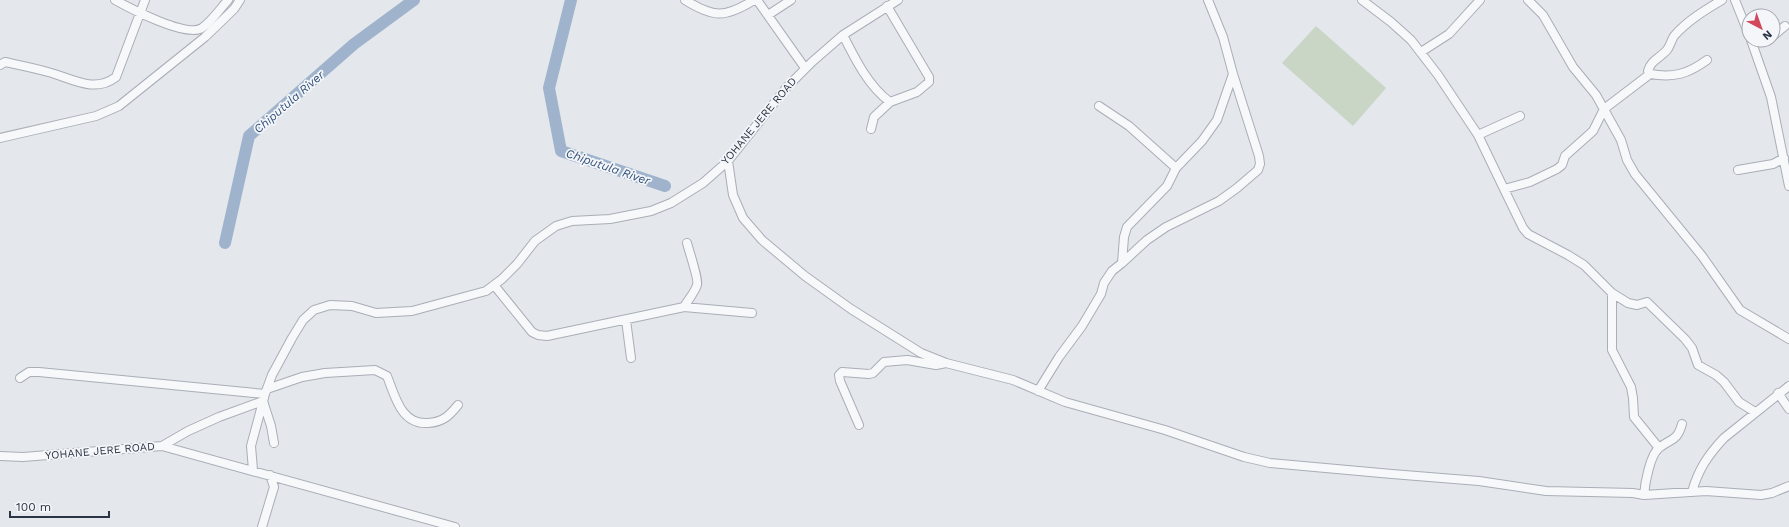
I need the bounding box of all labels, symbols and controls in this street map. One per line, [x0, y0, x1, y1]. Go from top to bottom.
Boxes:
north arrow [1741, 8, 1781, 48]
text: N [1760, 28, 1775, 43]
water label: Chiputula River [251, 67, 328, 136]
street label: YOHANE JERE ROAD [719, 75, 799, 167]
water label: Chiputula River [564, 146, 653, 188]
street label: YOHANE JERE ROAD [45, 440, 155, 462]
scale bar [10, 493, 109, 519]
text: 100 m [16, 500, 51, 514]

